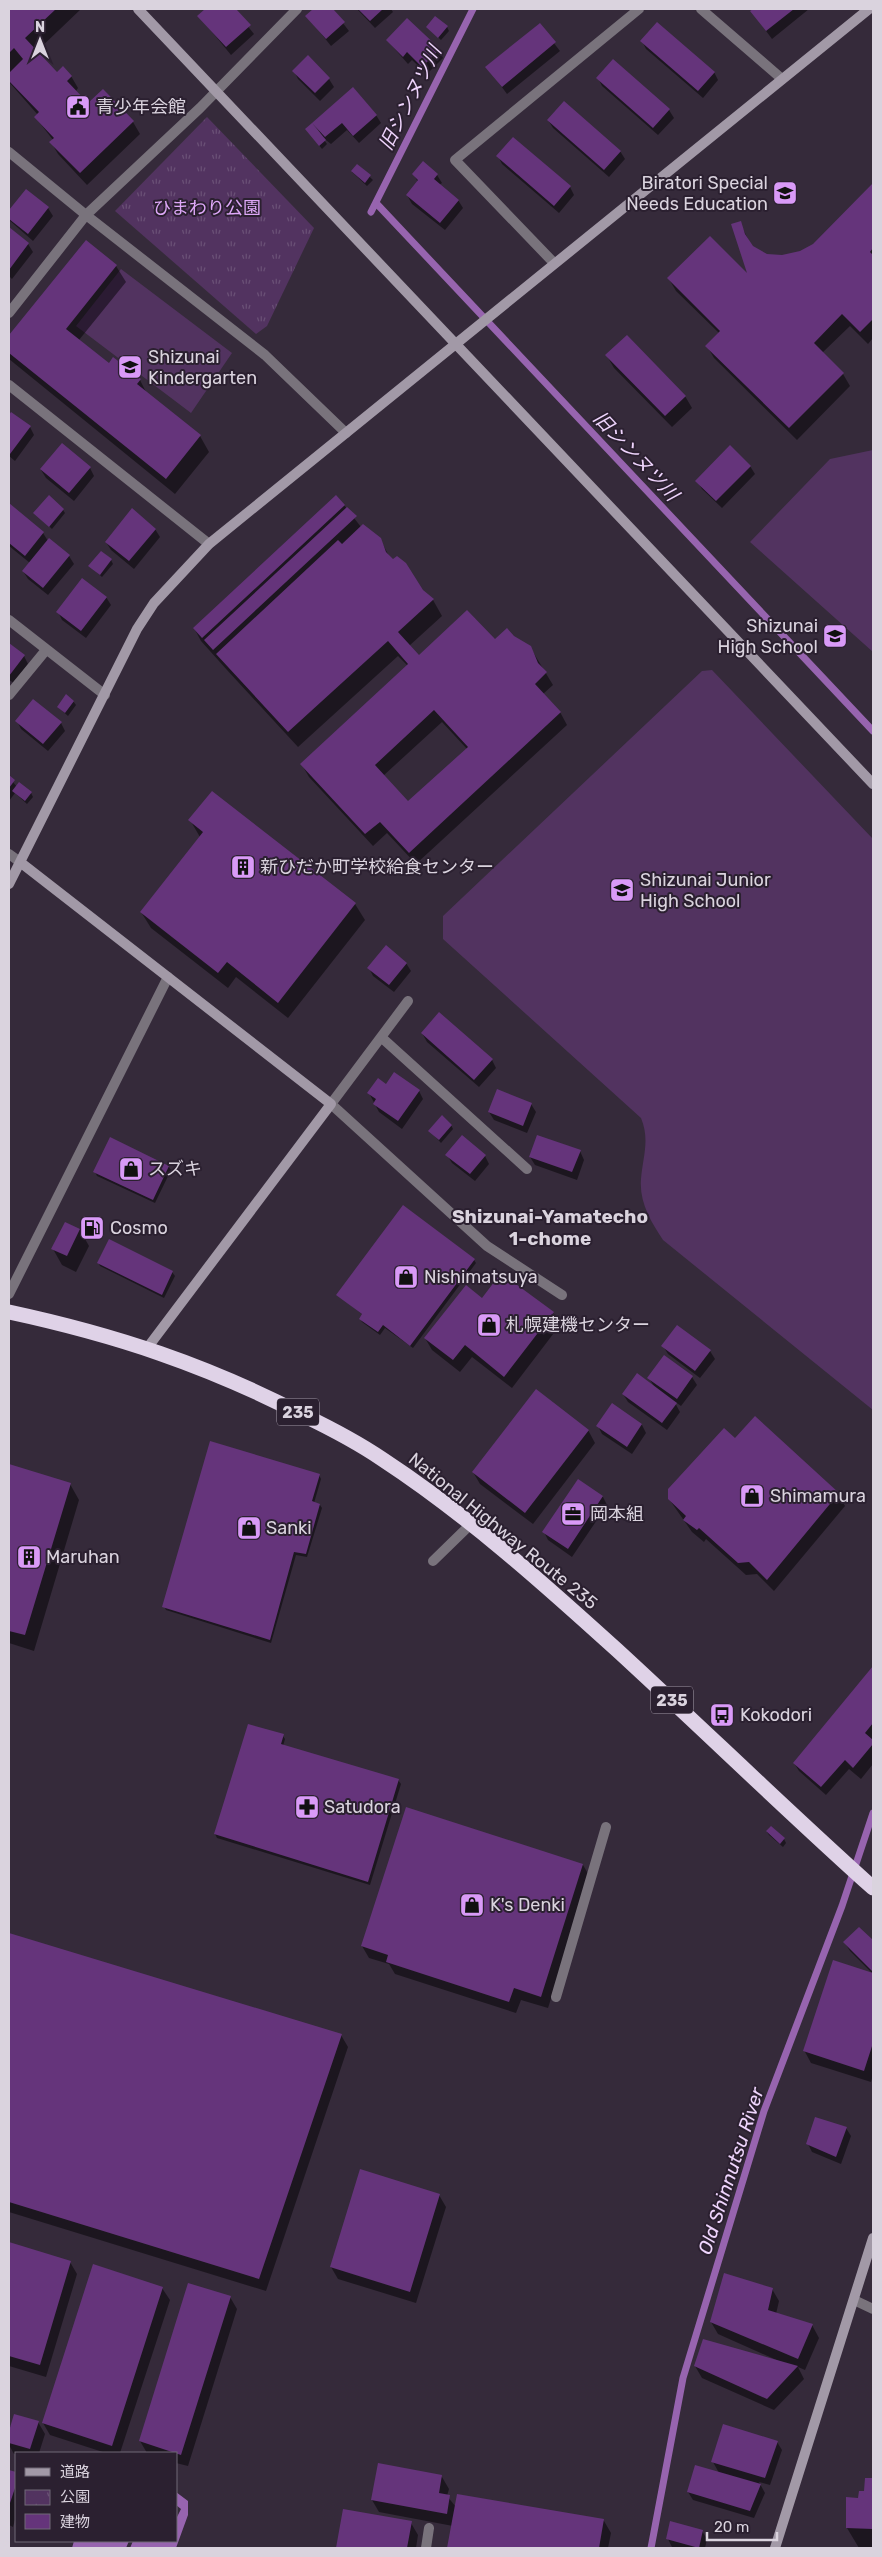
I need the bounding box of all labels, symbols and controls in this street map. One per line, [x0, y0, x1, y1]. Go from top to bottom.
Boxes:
north arrow [15, 15, 65, 65]
text: N [35, 19, 45, 36]
water label: 旧シンヌツ川 [374, 40, 447, 154]
public building icon: 青少年会館 [65, 94, 91, 120]
place label: 青少年会館 [96, 96, 186, 118]
place label: Biratori Special Needs Education [626, 172, 768, 215]
school or university icon: Biratori Special Needs Education [772, 180, 798, 206]
park label: ひまわり公園 [153, 197, 261, 219]
place label: Shizunai Kindergarten [148, 346, 257, 389]
school or university icon: Shizunai Kindergarten [117, 354, 143, 380]
water label: 旧シンヌツ川 [589, 406, 685, 507]
place label: Shizunai High School [718, 615, 818, 658]
school or university icon: Shizunai High School [822, 623, 848, 649]
building icon: 新ひだか町学校給食センター [230, 854, 256, 880]
place label: 新ひだか町学校給食センター [260, 856, 494, 878]
place label: Shizunai Junior High School [640, 869, 771, 912]
school or university icon: Shizunai Junior High School [609, 877, 635, 903]
shop icon: スズキ [118, 1156, 144, 1182]
place label: スズキ [148, 1158, 202, 1180]
district label: Shizunai-Yamatecho 1-chome [452, 1205, 648, 1250]
fuel station icon: Cosmo [79, 1215, 105, 1241]
place label: Cosmo [110, 1217, 168, 1239]
shop icon: Nishimatsuya [393, 1264, 419, 1290]
place label: Nishimatsuya [424, 1266, 538, 1288]
shop icon: 札幌建機センター [476, 1312, 502, 1338]
place label: 札幌建機センター [506, 1314, 650, 1336]
road number: 235 [277, 1398, 319, 1425]
street label: National Highway Route 235 [404, 1448, 602, 1614]
shop icon: Shimamura [739, 1483, 765, 1509]
place label: Shimamura [770, 1485, 866, 1507]
office icon: 岡本組 [560, 1501, 586, 1527]
place label: 岡本組 [590, 1503, 644, 1525]
shop icon: Sanki [236, 1515, 262, 1541]
place label: Sanki [266, 1517, 312, 1539]
building icon: Maruhan [16, 1544, 42, 1570]
place label: Maruhan [46, 1546, 120, 1568]
road number: 235 [651, 1686, 693, 1714]
bus stop icon: Kokodori [709, 1702, 735, 1728]
place label: Kokodori [740, 1704, 812, 1726]
pharmacy icon: Satudora [294, 1794, 320, 1820]
place label: Satudora [324, 1796, 401, 1818]
shop icon: K's Denki [459, 1892, 485, 1918]
place label: K's Denki [490, 1894, 565, 1916]
water label: Old Shinnutsu River [693, 2084, 769, 2257]
legend [15, 2452, 178, 2542]
text: 道路 [60, 2463, 90, 2481]
text: 公園 [60, 2488, 90, 2506]
scale bar [707, 2510, 777, 2542]
text: 建物 [60, 2513, 90, 2531]
text: 20 m [714, 2518, 749, 2536]

